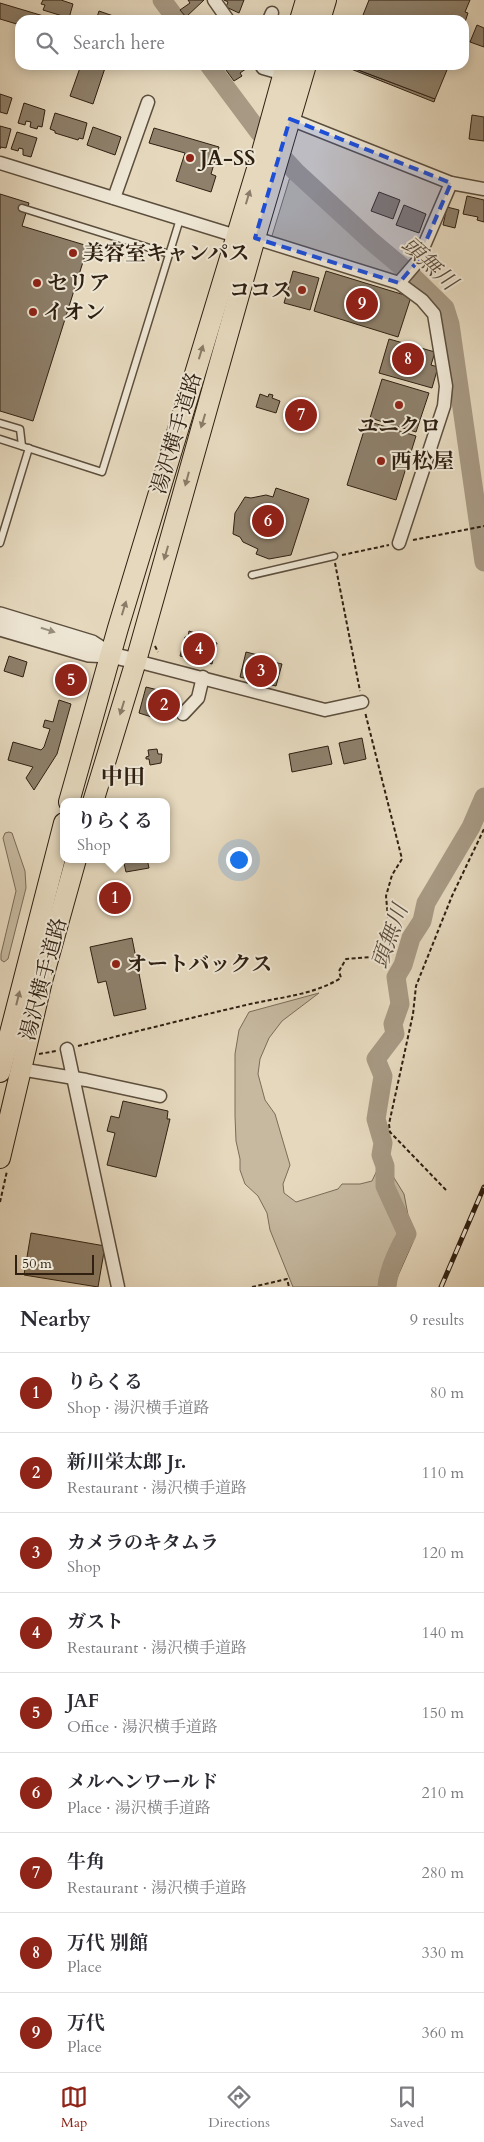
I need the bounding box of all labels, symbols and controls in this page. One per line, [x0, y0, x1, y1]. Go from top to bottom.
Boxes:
search box [15, 15, 469, 70]
icon: search [33, 29, 61, 57]
text: Search here [73, 30, 165, 56]
place label: JA-SS [197, 144, 255, 173]
marker: JA-SS [184, 152, 196, 164]
one-way arrow [245, 189, 253, 204]
water label: 頭無川 [395, 230, 465, 299]
place label: 美容室キャンパス [83, 239, 250, 268]
marker: 美容室キャンパス [67, 247, 79, 259]
place label: セリア [47, 269, 110, 298]
place label: ココス [229, 276, 292, 305]
marker: セリア [31, 277, 43, 289]
marker: ココス [296, 284, 308, 296]
pin: 9 [346, 285, 378, 323]
place label: イオン [43, 298, 105, 327]
marker: イオン [27, 306, 39, 318]
pin: 8 [392, 340, 424, 378]
one-way arrow [197, 344, 205, 359]
street label: 湯沢横手道路 [144, 369, 209, 498]
pin: 7 [285, 396, 317, 434]
marker: ユニクロ [393, 399, 405, 411]
place label: ユニクロ [357, 412, 441, 441]
one-way arrow [199, 414, 207, 429]
place label: 西松屋 [391, 447, 454, 476]
marker: 西松屋 [375, 455, 387, 467]
one-way arrow [183, 471, 191, 486]
pin: 6 [252, 502, 284, 540]
one-way arrow [162, 546, 170, 561]
one-way arrow [120, 601, 128, 616]
one-way arrow [40, 626, 55, 634]
pin: 4 [183, 630, 215, 668]
pin: 3 [245, 652, 277, 690]
pin: 5 [55, 661, 87, 699]
pin: 2 [148, 686, 180, 724]
one-way arrow [117, 700, 125, 715]
district label: 中田 [101, 762, 145, 792]
popup [60, 798, 170, 863]
text: りらくる [77, 808, 153, 834]
text: Shop [77, 834, 111, 856]
your location [226, 847, 252, 873]
pin: 1 [99, 879, 131, 917]
water label: 頭無川 [365, 898, 416, 972]
street label: 湯沢横手道路 [13, 915, 74, 1044]
place label: オートバックス [126, 950, 272, 979]
marker: オートバックス [110, 958, 122, 970]
one-way arrow [14, 991, 22, 1006]
scale bar [15, 1252, 94, 1275]
text: 50 m [22, 1254, 52, 1273]
text: Nearby [20, 1305, 91, 1334]
text: 9 results [410, 1309, 464, 1331]
text: りらくる [67, 1369, 143, 1395]
text: 1 [32, 1382, 40, 1404]
text: 80 m [430, 1382, 464, 1404]
text: Shop · 湯沢横手道路 [67, 1397, 210, 1419]
text: 新川栄太郎 Jr. [67, 1449, 186, 1475]
text: 2 [32, 1462, 40, 1484]
text: 110 m [422, 1462, 464, 1484]
text: Restaurant · 湯沢横手道路 [67, 1477, 247, 1499]
text: カメラのキタムラ [67, 1530, 219, 1556]
text: 3 [32, 1542, 40, 1564]
text: 120 m [422, 1542, 464, 1564]
text: Shop [67, 1556, 101, 1578]
text: ガスト [67, 1609, 124, 1635]
text: 4 [32, 1622, 40, 1644]
text: 140 m [422, 1622, 464, 1644]
text: Restaurant · 湯沢横手道路 [67, 1637, 247, 1659]
text: JAF [67, 1688, 99, 1714]
text: 5 [32, 1702, 40, 1724]
text: 150 m [422, 1702, 464, 1724]
text: Office · 湯沢横手道路 [67, 1716, 218, 1738]
text: メルヘンワールド [67, 1769, 219, 1795]
text: 6 [32, 1782, 40, 1804]
text: 210 m [422, 1782, 464, 1804]
text: Place · 湯沢横手道路 [67, 1797, 211, 1819]
text: 牛角 [67, 1849, 105, 1875]
text: 7 [32, 1862, 40, 1884]
text: 280 m [422, 1862, 464, 1884]
text: Restaurant · 湯沢横手道路 [67, 1877, 247, 1899]
text: 万代 別館 [67, 1930, 148, 1956]
text: 8 [32, 1942, 40, 1964]
text: 330 m [422, 1942, 464, 1964]
text: Place [67, 1956, 102, 1978]
text: 万代 [67, 2010, 105, 2036]
text: 9 [32, 2022, 40, 2044]
text: 360 m [422, 2022, 464, 2044]
text: Place [67, 2036, 102, 2058]
tab: Map [60, 2083, 88, 2132]
tab: Directions [208, 2083, 270, 2132]
tab: Saved [390, 2083, 424, 2132]

